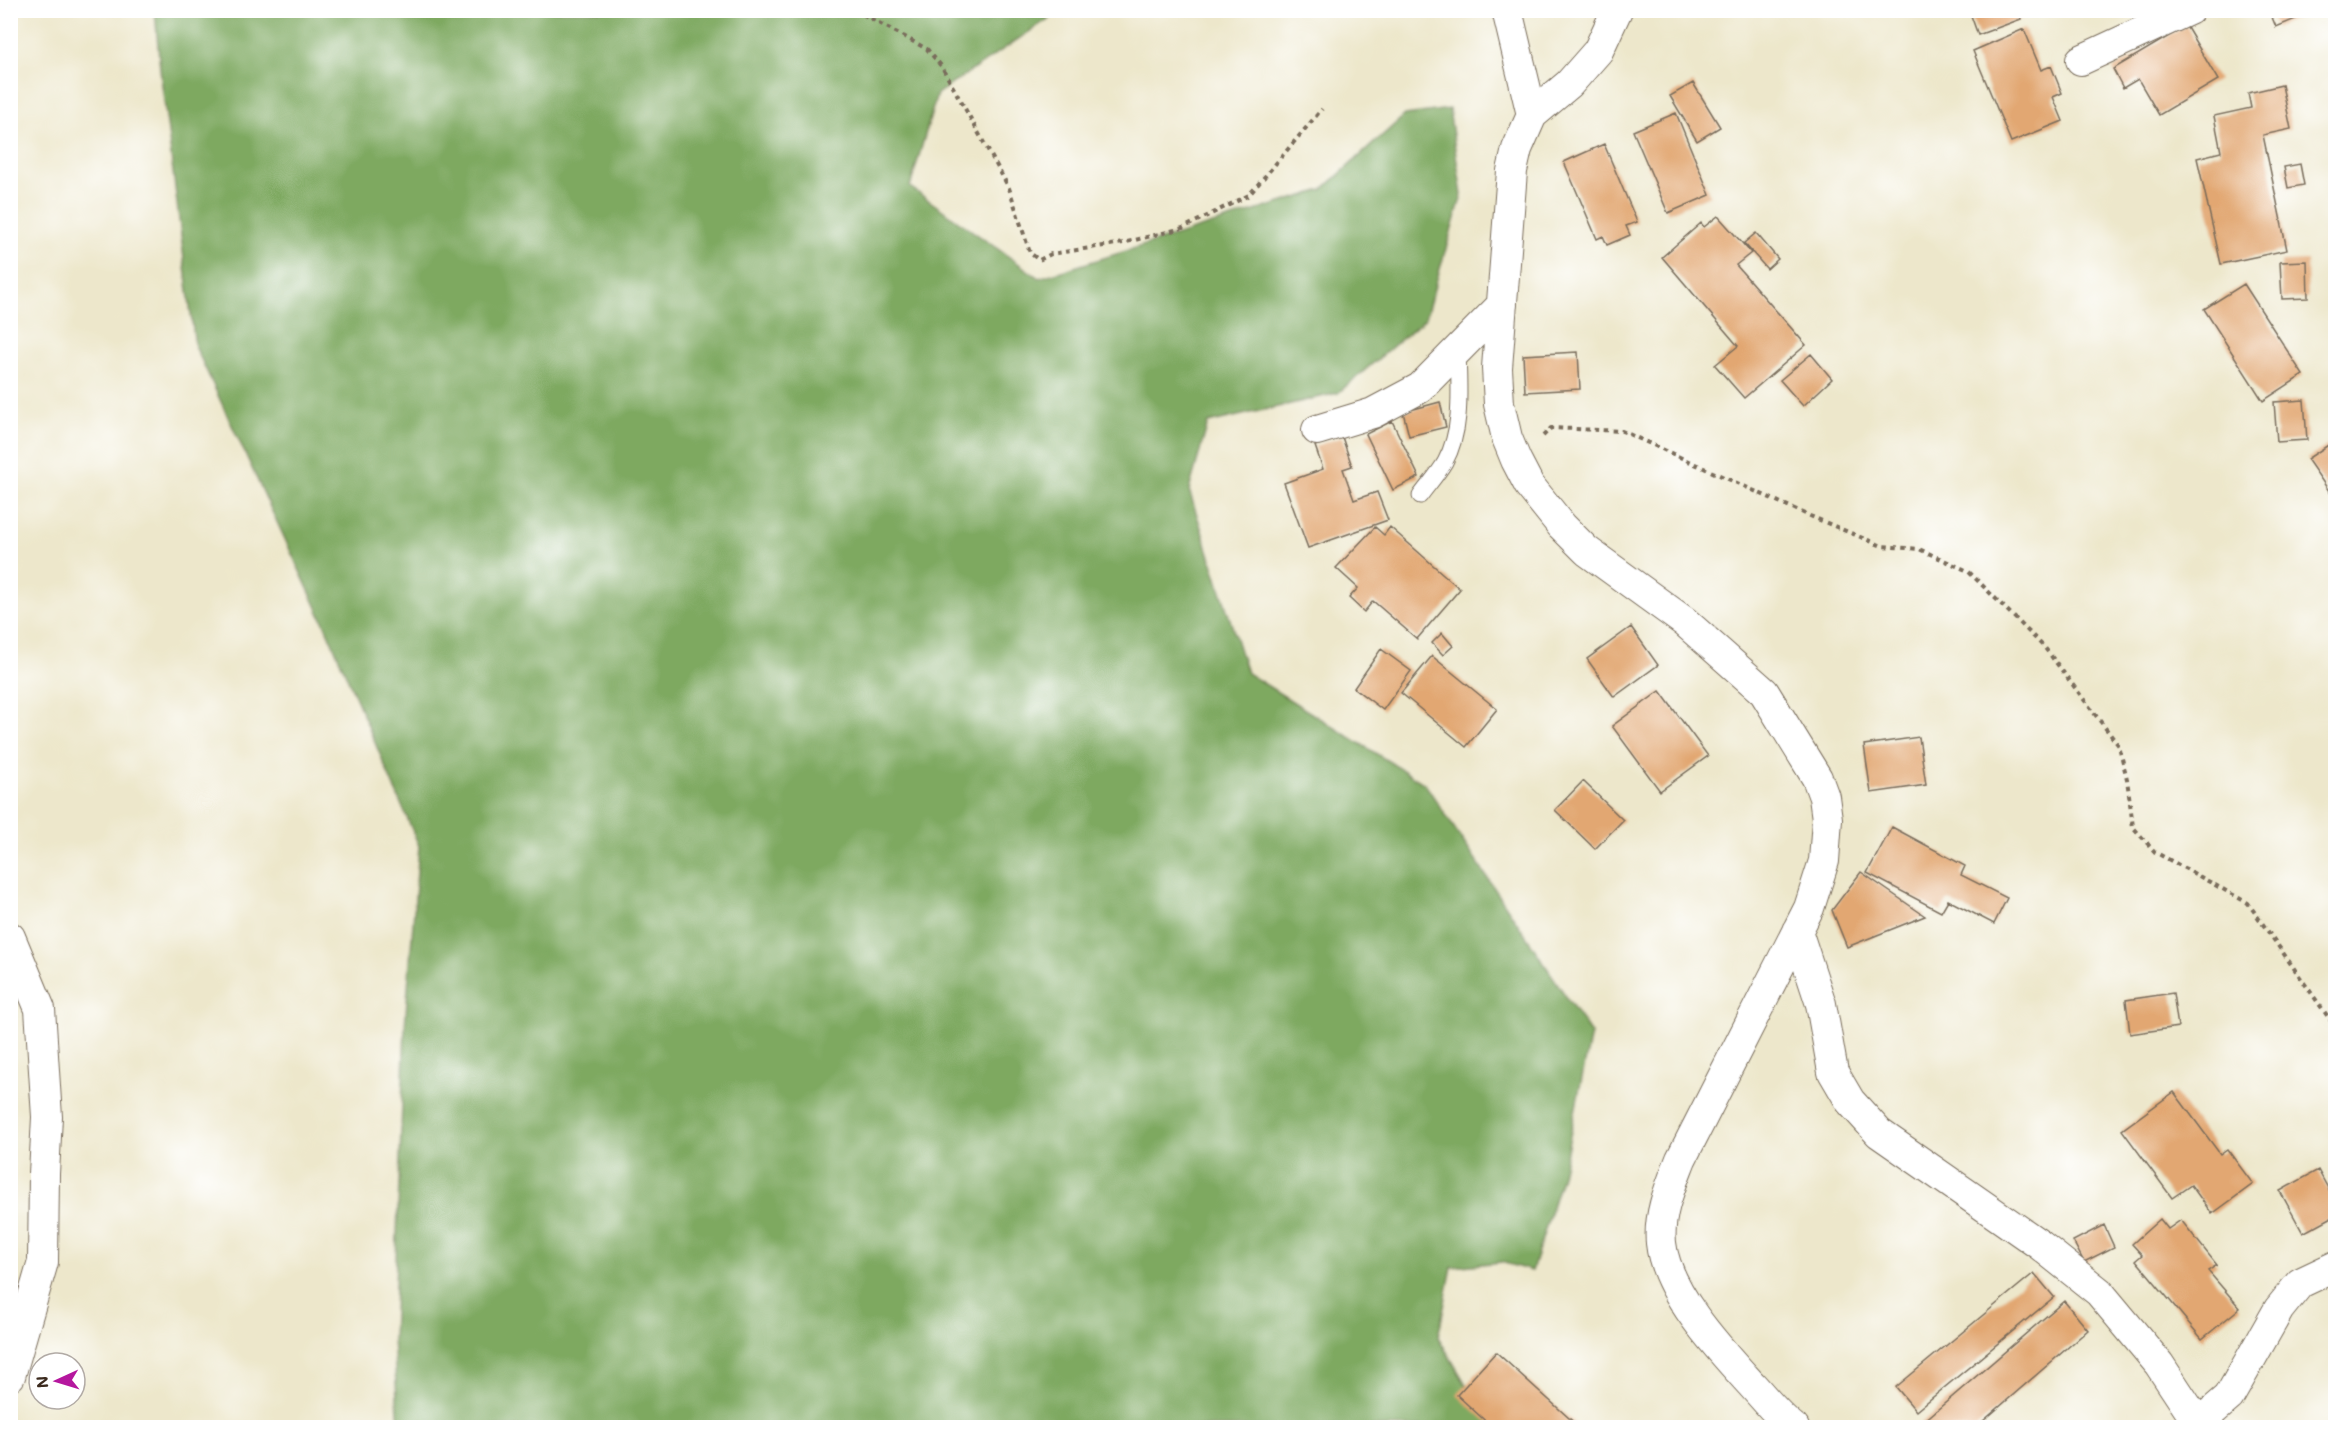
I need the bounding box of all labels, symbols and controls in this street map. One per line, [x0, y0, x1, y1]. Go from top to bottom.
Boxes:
north arrow [27, 1351, 87, 1411]
text: N [31, 1375, 52, 1389]

